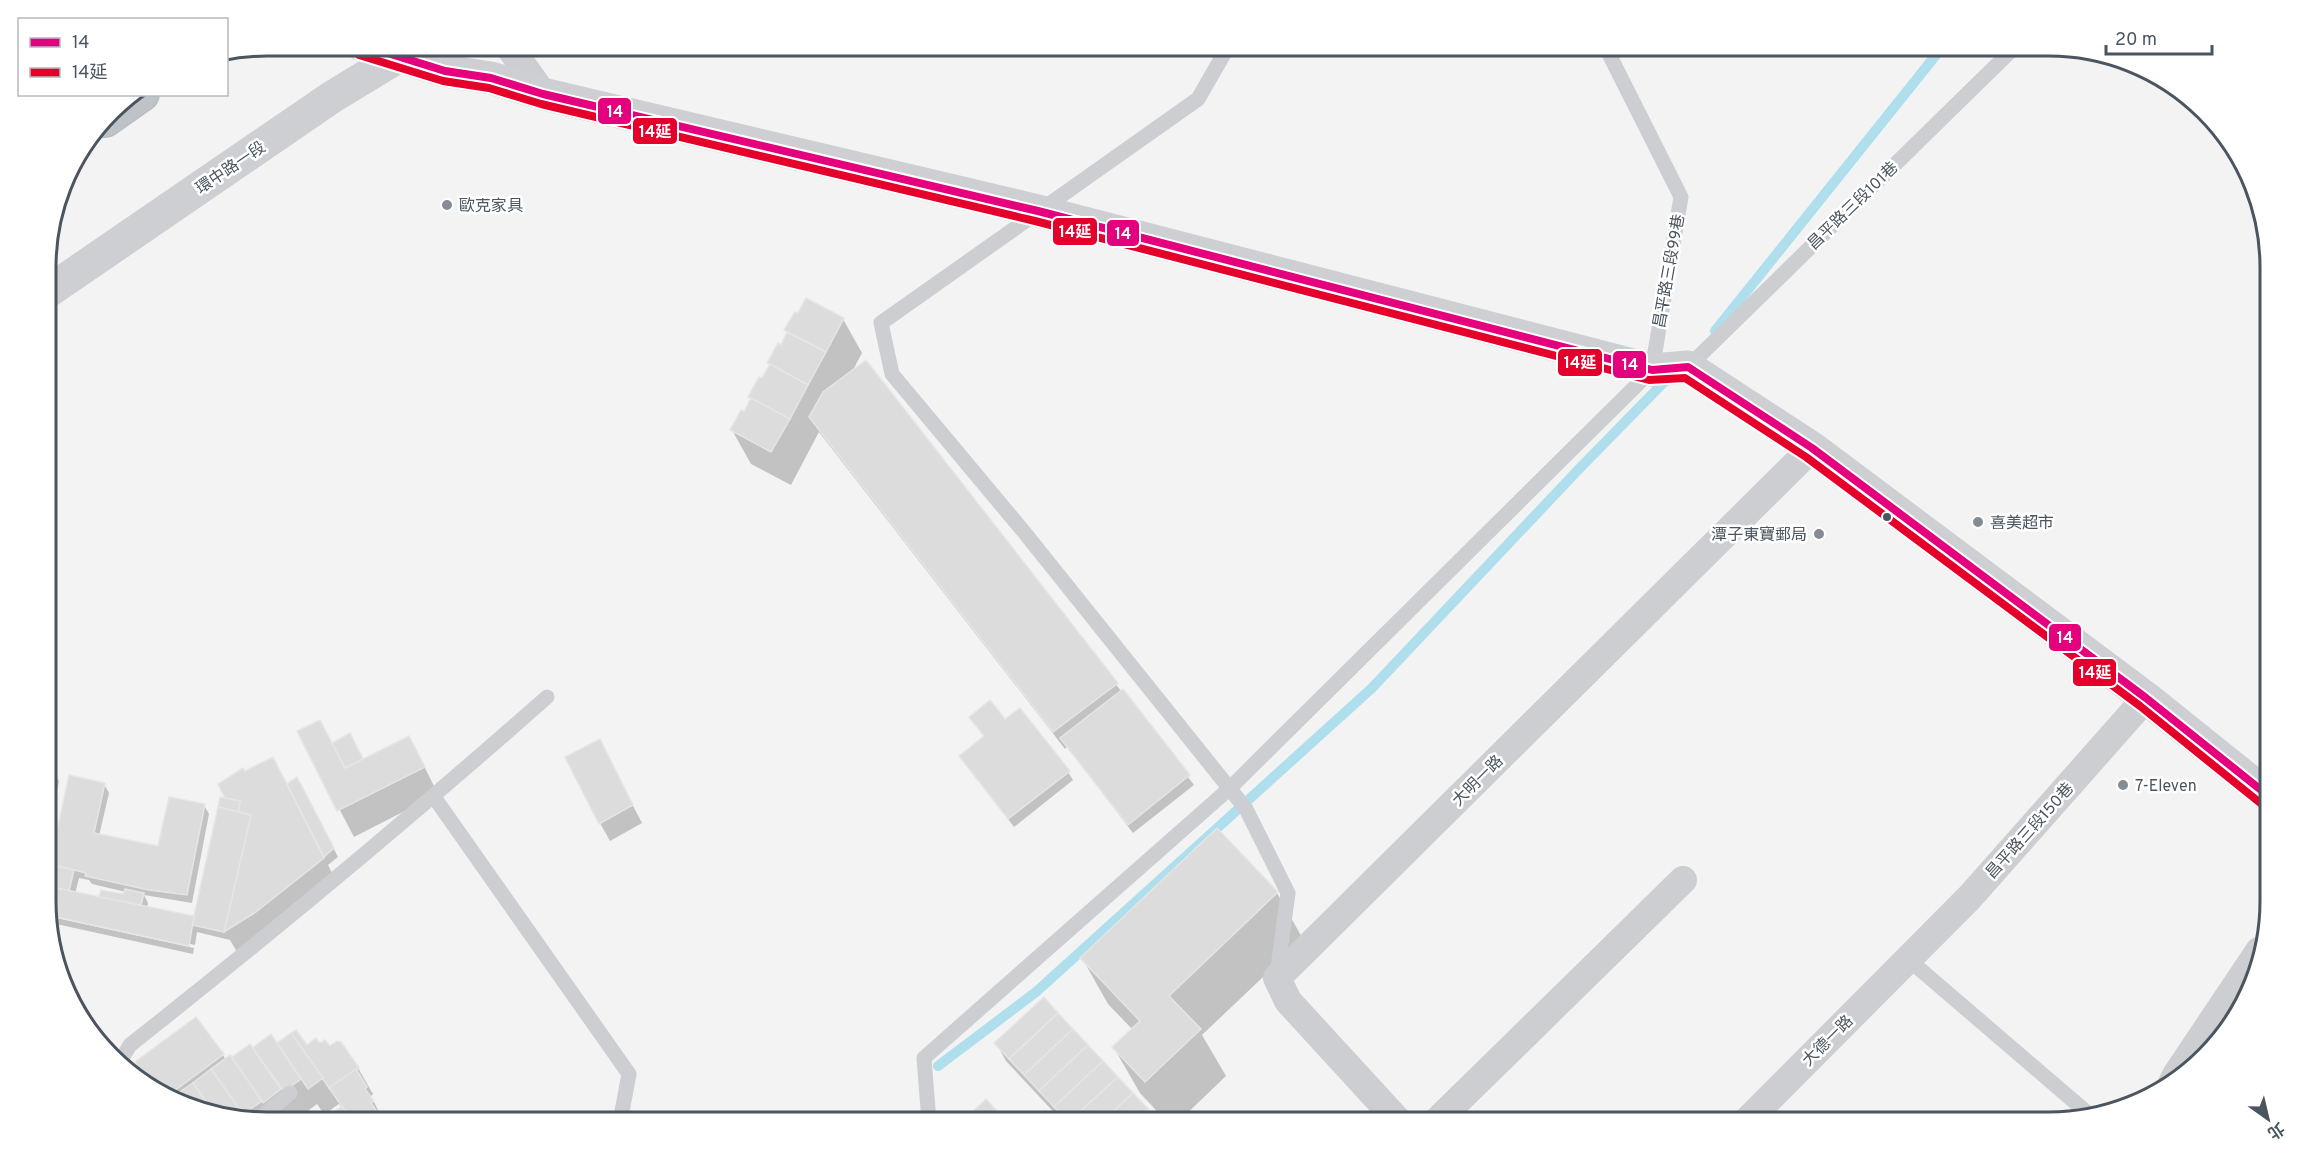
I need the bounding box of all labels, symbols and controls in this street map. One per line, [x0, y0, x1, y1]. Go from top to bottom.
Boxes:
legend [18, 18, 228, 96]
scale bar [2106, 18, 2212, 56]
text: 20 m [2115, 29, 2157, 52]
text: 14 [72, 32, 90, 55]
text: 14延 [72, 62, 108, 85]
line badge: 14 [597, 97, 632, 125]
text: 14 [607, 103, 623, 123]
line badge: 14延 [632, 117, 678, 145]
text: 14延 [639, 123, 671, 143]
street label: 環中路一段 [192, 138, 270, 199]
street label: 昌平路三段101巷 [1804, 158, 1903, 255]
place label: 歐克家具 [459, 197, 523, 217]
marker: 歐克家具 [440, 198, 454, 212]
street label: 昌平路三段99巷 [1650, 213, 1690, 330]
line badge: 14延 [1052, 217, 1098, 246]
line badge: 14 [1106, 219, 1140, 247]
text: 14延 [1059, 223, 1091, 243]
text: 14 [1115, 225, 1131, 245]
line badge: 14延 [1557, 348, 1603, 377]
line badge: 14 [1612, 350, 1647, 379]
text: 14延 [1564, 354, 1596, 374]
text: 14 [1622, 356, 1638, 376]
unlabelled marker [1881, 511, 1893, 523]
place label: 喜美超市 [1990, 514, 2054, 534]
marker: 喜美超市 [1971, 515, 1985, 529]
place label: 潭子東寶郵局 [1711, 525, 1807, 546]
marker: 潭子東寶郵局 [1812, 527, 1826, 541]
line badge: 14 [2048, 623, 2082, 652]
text: 14 [2057, 629, 2073, 649]
line badge: 14延 [2072, 658, 2117, 687]
text: 14延 [2079, 664, 2111, 684]
street label: 大明一路 [1449, 752, 1508, 811]
place label: 7-Eleven [2135, 777, 2197, 797]
marker: 7-Eleven [2116, 778, 2130, 792]
street label: 昌平路三段150巷 [1982, 779, 2079, 883]
street label: 大德一路 [1799, 1012, 1858, 1071]
north arrow [2238, 1089, 2298, 1149]
text: 北 [2263, 1117, 2288, 1143]

